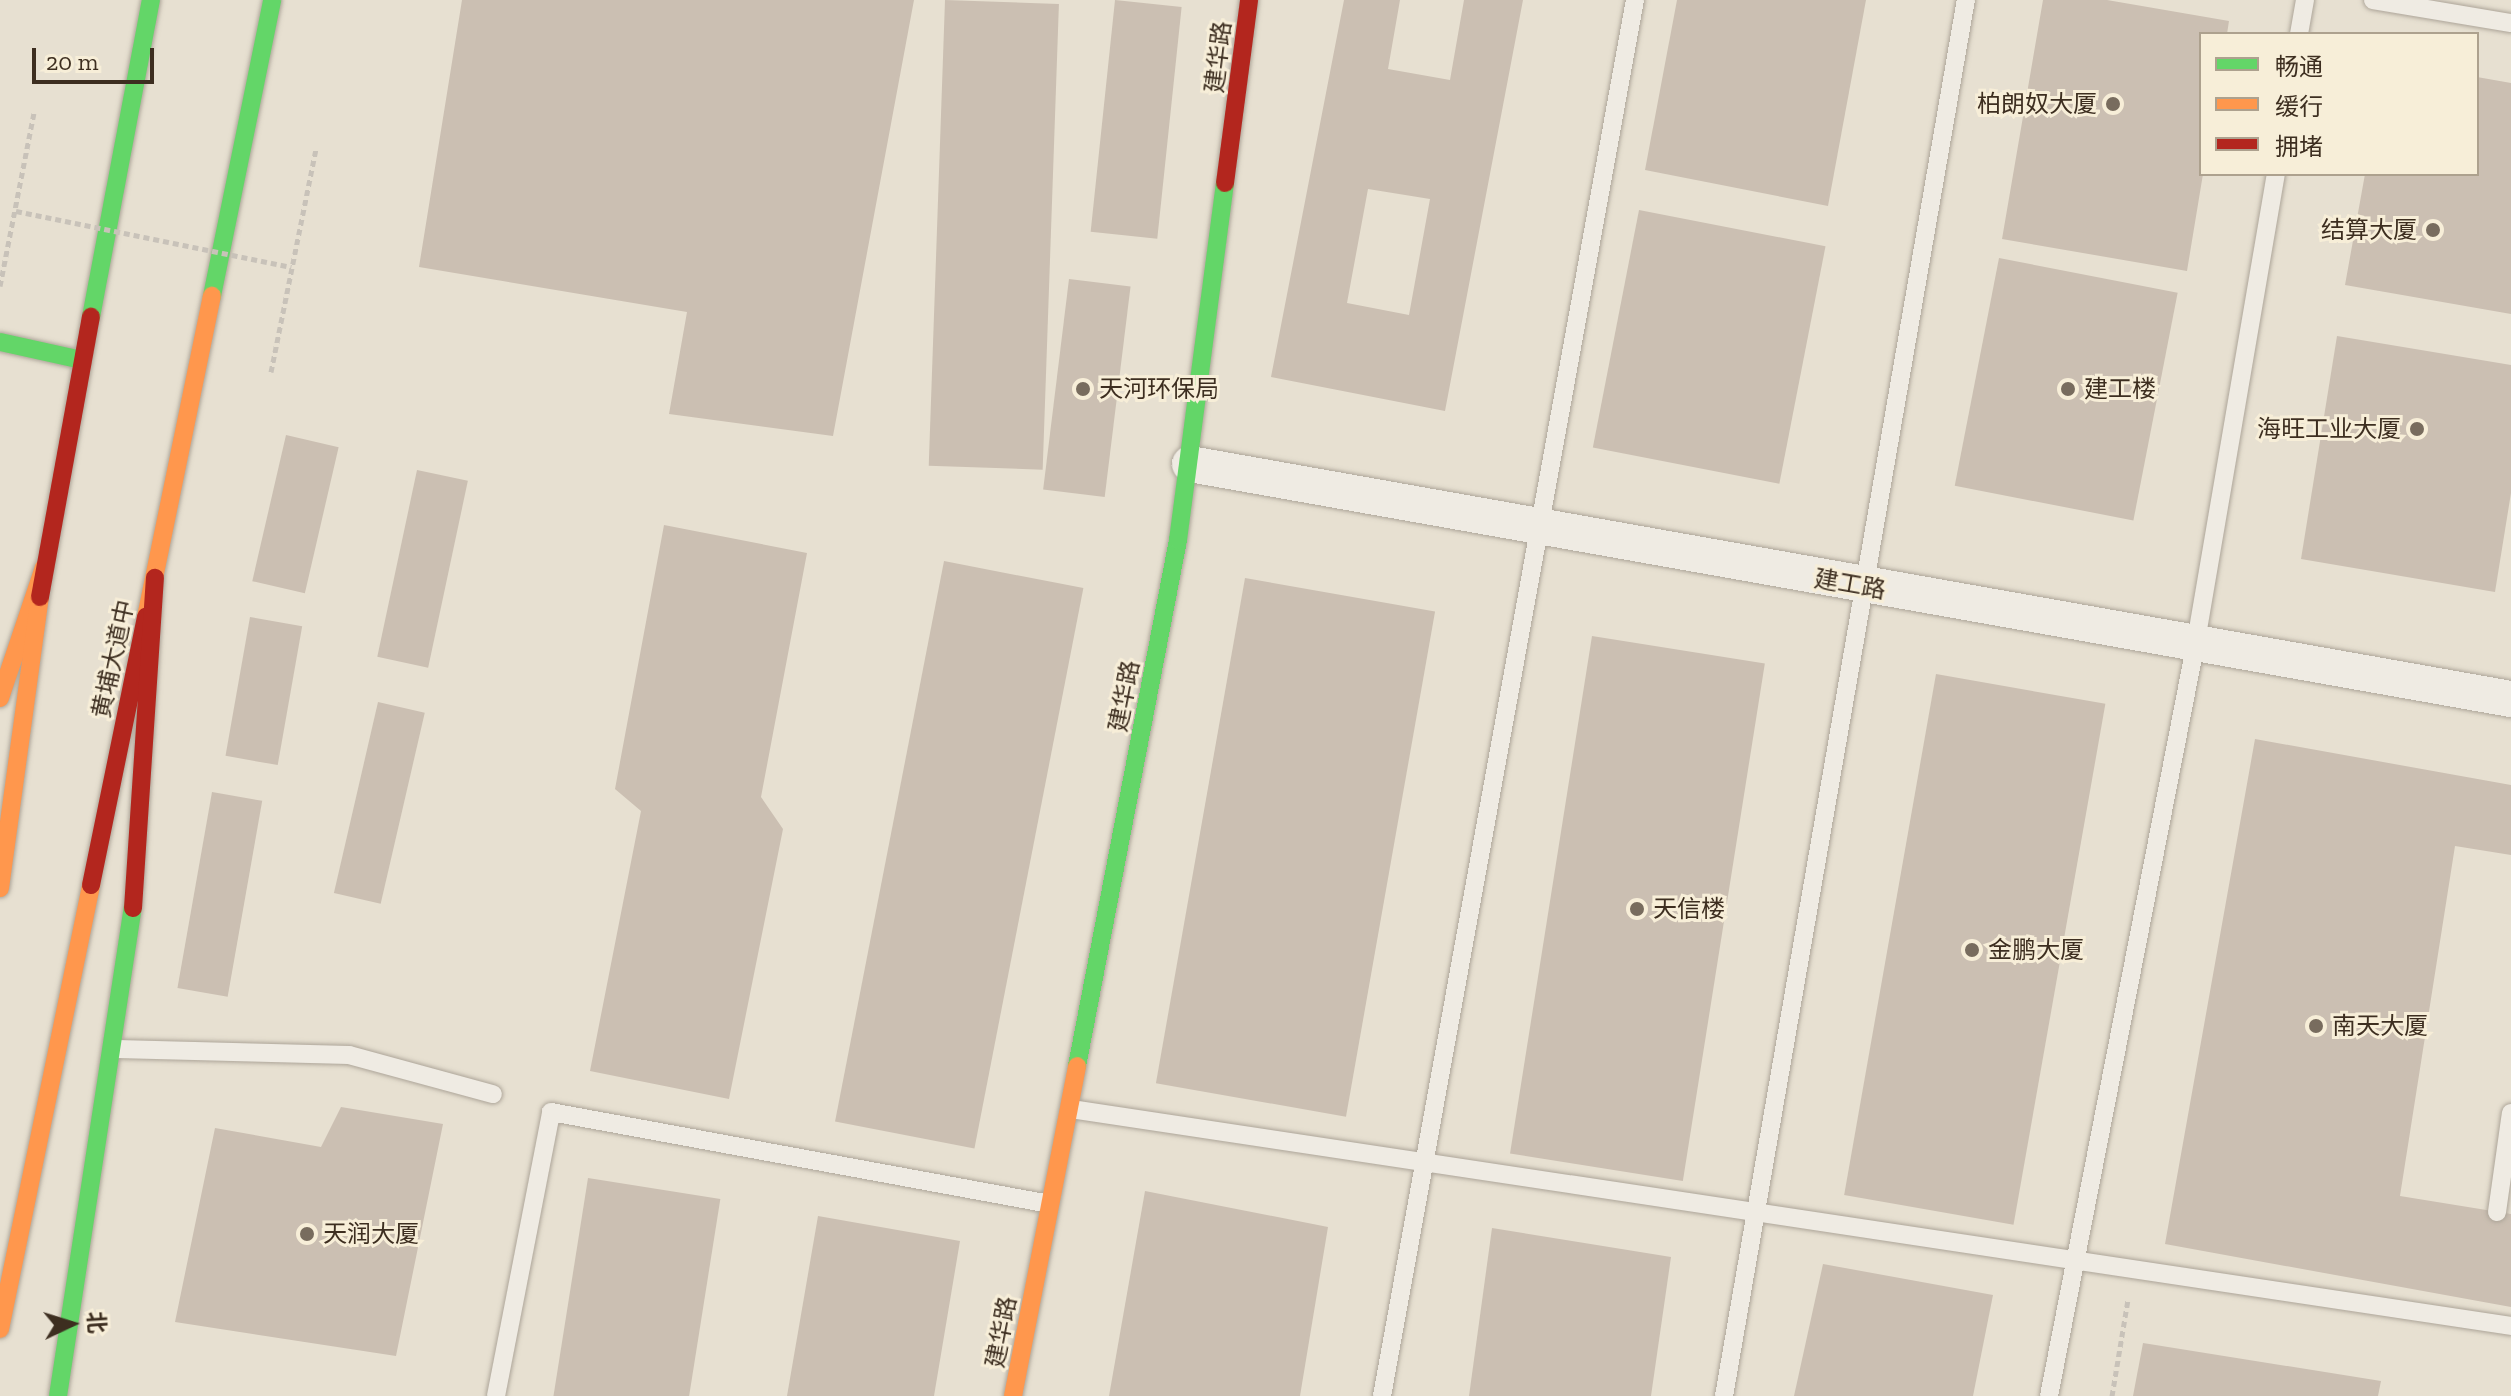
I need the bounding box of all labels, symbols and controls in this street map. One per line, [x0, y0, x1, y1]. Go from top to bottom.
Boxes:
street label: 建华路 [1199, 20, 1237, 94]
scale bar [36, 32, 158, 82]
legend [2199, 32, 2479, 176]
text: 20 m [46, 47, 98, 76]
text: 畅通 [2275, 52, 2323, 81]
place label: 柏朗奴大厦 [1977, 90, 2097, 118]
text: 缓行 [2275, 92, 2323, 121]
marker: 柏朗奴大厦 [2104, 95, 2122, 113]
text: 拥堵 [2275, 132, 2323, 161]
place label: 结算大厦 [2321, 216, 2417, 244]
marker: 结算大厦 [2424, 221, 2442, 239]
place label: 天河环保局 [1099, 375, 1219, 403]
place label: 建工楼 [2084, 375, 2156, 403]
marker: 天河环保局 [1074, 380, 1092, 398]
marker: 建工楼 [2059, 380, 2077, 398]
place label: 海旺工业大厦 [2257, 415, 2401, 443]
marker: 海旺工业大厦 [2408, 420, 2426, 438]
street label: 建工路 [1812, 564, 1888, 604]
street label: 黄埔大道中 [86, 597, 140, 721]
street label: 建华路 [1103, 658, 1145, 734]
place label: 天信楼 [1653, 895, 1725, 923]
marker: 天信楼 [1628, 900, 1646, 918]
place label: 金鹏大厦 [1988, 936, 2084, 964]
marker: 金鹏大厦 [1963, 941, 1981, 959]
place label: 南天大厦 [2332, 1012, 2428, 1040]
marker: 南天大厦 [2307, 1017, 2325, 1035]
place label: 天润大厦 [323, 1220, 419, 1248]
marker: 天润大厦 [298, 1225, 316, 1243]
north arrow [32, 1284, 112, 1364]
street label: 建华路 [980, 1294, 1022, 1370]
text: 北 [82, 1310, 111, 1334]

